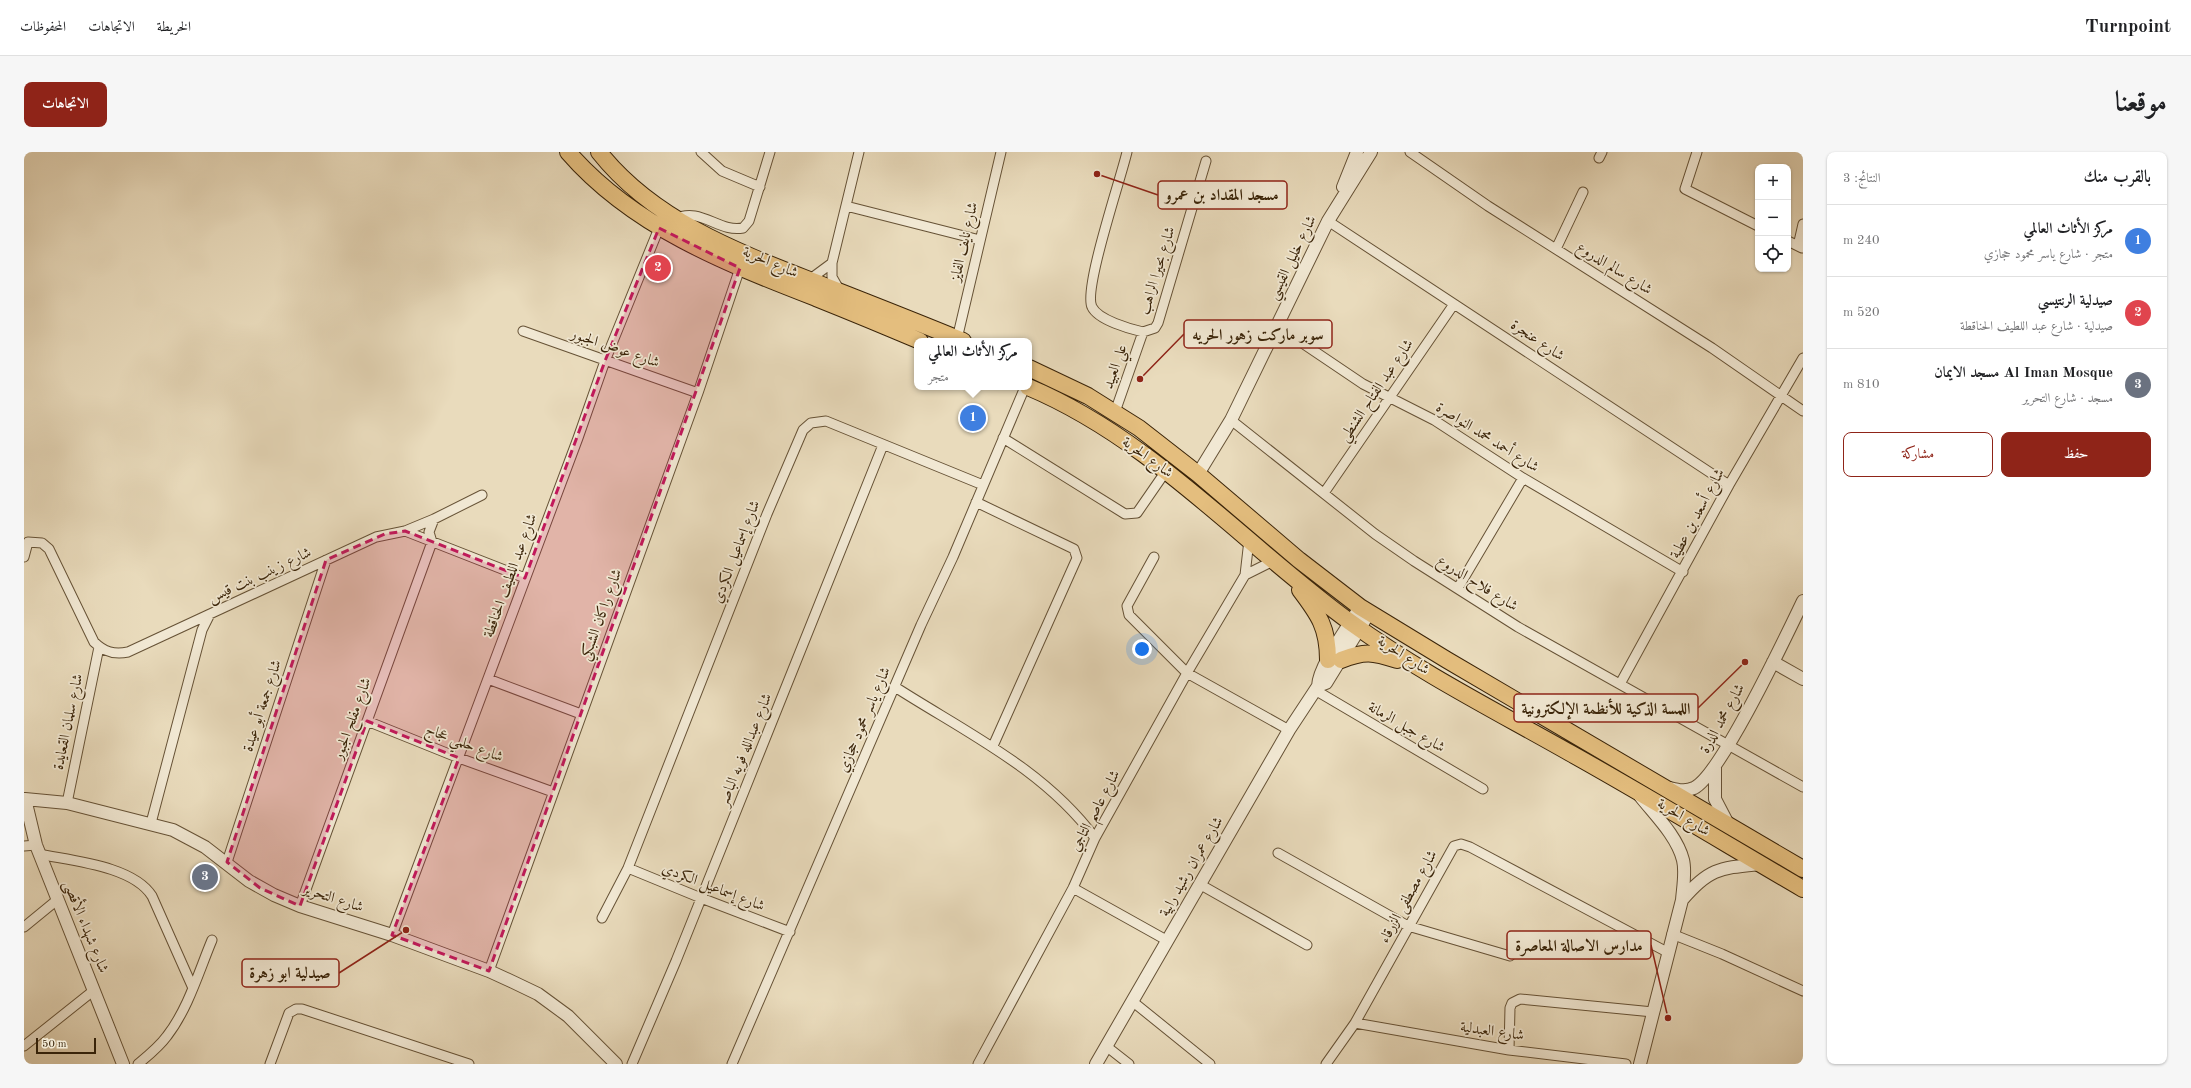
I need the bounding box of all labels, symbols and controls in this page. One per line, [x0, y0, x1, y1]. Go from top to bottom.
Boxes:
text: Turnpoint [2085, 18, 2171, 37]
text: المحفوظات [20, 20, 66, 34]
text: الاتجاهات [88, 20, 135, 34]
text: الخريطة [157, 20, 191, 34]
button: الاتجاهات [24, 82, 107, 127]
text: موقعنا [2115, 90, 2167, 118]
map controls [1755, 164, 1791, 272]
button: + [1755, 164, 1791, 200]
text: بالقرب منك [2083, 169, 2151, 186]
text: النتائج: 3 [1843, 172, 1881, 185]
callout: مسجد المقداد بن عمرو [1158, 181, 1287, 209]
text: مسجد المقداد بن عمرو [1163, 188, 1279, 205]
button: − [1755, 200, 1791, 236]
street label: شارع نايف الفايز [948, 201, 985, 286]
street label: شارع خليل القيسي [1266, 214, 1324, 305]
text: مركز الأثاث العالمي [2024, 222, 2113, 237]
street label: شارع بحيرا الراهب [1137, 225, 1182, 318]
text: 240 m [1843, 234, 1880, 247]
text: 1 [2134, 234, 2142, 247]
button: locate [1755, 236, 1791, 272]
street label: شارع سالم الدروع [1572, 239, 1655, 301]
street label: شارع الحرية [739, 245, 800, 285]
text: متجر · شارع ياسر محمود حجازي [1984, 248, 2113, 261]
pin: 2 [645, 253, 671, 283]
text: صيدلية الرنتيسي [2038, 294, 2113, 309]
text: 520 m [1843, 306, 1880, 319]
text: 2 [2134, 306, 2142, 319]
street label: شارع عنجرة [1505, 318, 1566, 368]
callout: سوبر ماركت زهور الحريه [1184, 320, 1332, 348]
text: صيدلية · شارع عبد اللطيف الحناقطة [1960, 320, 2113, 333]
street label: شارع عوض الجبور [566, 326, 661, 375]
text: سوبر ماركت زهور الحريه [1192, 327, 1324, 345]
street label: شارع عبد الفتاح الشنطي [1337, 337, 1421, 448]
popup [914, 338, 1032, 390]
street label: علي العبيد [1101, 343, 1135, 393]
text: مركز الأثاث العالمي [928, 345, 1018, 360]
text: Al Iman Mosque مسجد الايمان [1934, 366, 2113, 381]
text: متجر [928, 371, 949, 384]
text: 810 m [1843, 378, 1880, 391]
text: 3 [2134, 378, 2142, 391]
text: مسجد · شارع التحرير [2022, 392, 2113, 405]
street label: شارع أحمد محمد النواصرة [1431, 396, 1544, 479]
pin: 1 [960, 403, 986, 433]
button: مشاركة [1843, 432, 1993, 477]
button: حفظ [2001, 432, 2151, 477]
street label: شارع الحرية [1117, 435, 1175, 484]
street label: شارع أسعد بن عطية [1664, 464, 1731, 563]
street label: شارع إسماعيل الكردي [710, 498, 767, 607]
street label: شارع عبد اللطيف الحناقطة [482, 512, 544, 641]
street label: شارع زينب بنت قيس [206, 546, 316, 610]
street label: شارع فلاح الدروع [1432, 553, 1520, 618]
street label: شارع راكان الشبكي [578, 567, 630, 665]
street label: شارع الحرية [1372, 634, 1432, 682]
your location [1132, 639, 1152, 659]
street label: شارع جمعة أبو عيدة [236, 657, 289, 755]
street label: شارع ياسر محمود حجازي [836, 665, 898, 776]
street label: شارع سلمان القعايدة [51, 673, 90, 772]
street label: شارع مفلح الجبور [331, 676, 379, 766]
street label: شارع محمد الدرة [1698, 682, 1752, 758]
street label: شارع عبدالله فويه الباصر [716, 692, 779, 812]
callout: اللمسة الذكية للأنظمة الإلكترونية [1514, 694, 1698, 722]
text: اللمسة الذكية للأنظمة الإلكترونية [1522, 698, 1690, 720]
street label: شارع جبل الرمانة [1363, 699, 1448, 760]
street label: شارع حلمي عجاج [421, 722, 505, 770]
street label: شارع عاصم التاجي [1068, 768, 1129, 857]
street label: شارع الحرية [1652, 797, 1712, 843]
street label: شارع عمران رشيد رابية [1157, 814, 1230, 922]
street label: شارع مصطفى الزرقاء [1377, 848, 1444, 948]
street label: شارع إسماعيل الكردي [658, 861, 767, 918]
pin: 3 [192, 862, 218, 892]
street label: شارع شهداء الأقصى [56, 877, 115, 977]
street label: شارع التحرير [298, 882, 365, 920]
callout: مدارس الاصالة المعاصرة [1507, 931, 1651, 959]
text: مدارس الاصالة المعاصرة [1515, 937, 1643, 957]
callout: صيدلية ابو زهرة [242, 959, 339, 987]
text: صيدلية ابو زهرة [249, 965, 331, 983]
street label: شارع العبدلية [1459, 1020, 1525, 1048]
scale bar [36, 1036, 96, 1055]
text: 50 m [42, 1039, 67, 1050]

